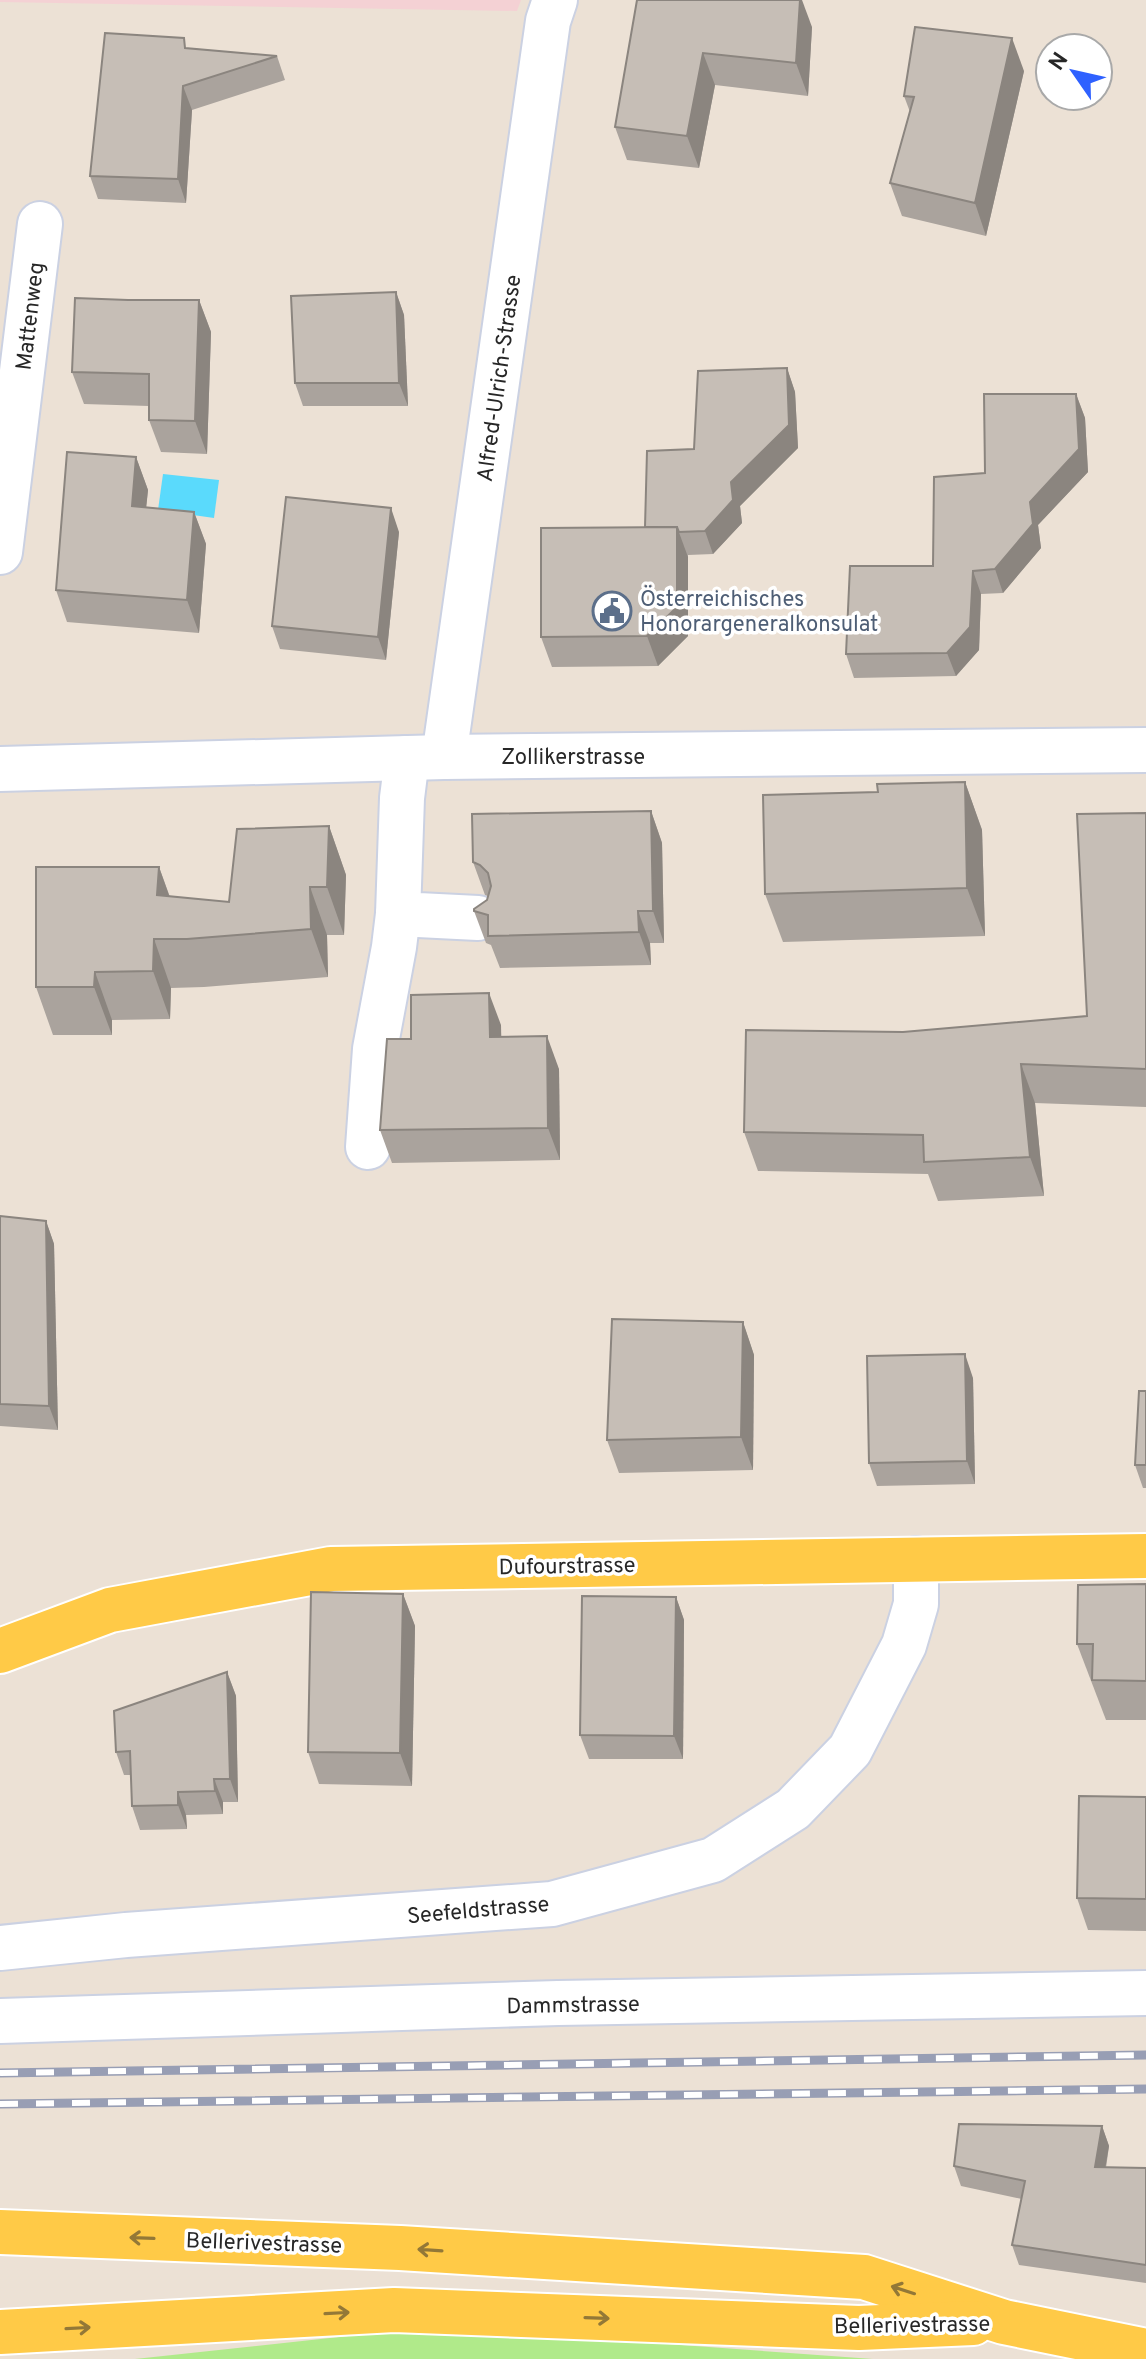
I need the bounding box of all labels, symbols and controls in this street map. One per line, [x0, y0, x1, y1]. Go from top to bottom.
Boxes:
north arrow [1034, 32, 1114, 112]
text: N [1044, 48, 1075, 76]
street label: Mattenweg [11, 261, 52, 372]
street label: Alfred-Ulrich-Strasse [473, 273, 528, 484]
place label: Österreichisches Honorargeneralkonsulat [640, 585, 878, 639]
public building icon: Österreichisches Honorargeneralkonsulat [591, 590, 633, 632]
street label: Zollikerstrasse [501, 745, 645, 772]
street label: Dufourstrasse [498, 1553, 636, 1582]
street label: Seefeldstrasse [406, 1892, 550, 1931]
street label: Dammstrasse [506, 1992, 640, 2021]
street label: Bellerivestrasse [185, 2228, 343, 2261]
one-way arrow [129, 2230, 156, 2245]
one-way arrow [417, 2242, 444, 2257]
one-way arrow [891, 2281, 916, 2296]
one-way arrow [323, 2305, 350, 2320]
one-way arrow [583, 2310, 610, 2325]
street label: Bellerivestrasse [834, 2312, 990, 2341]
one-way arrow [64, 2320, 91, 2335]

